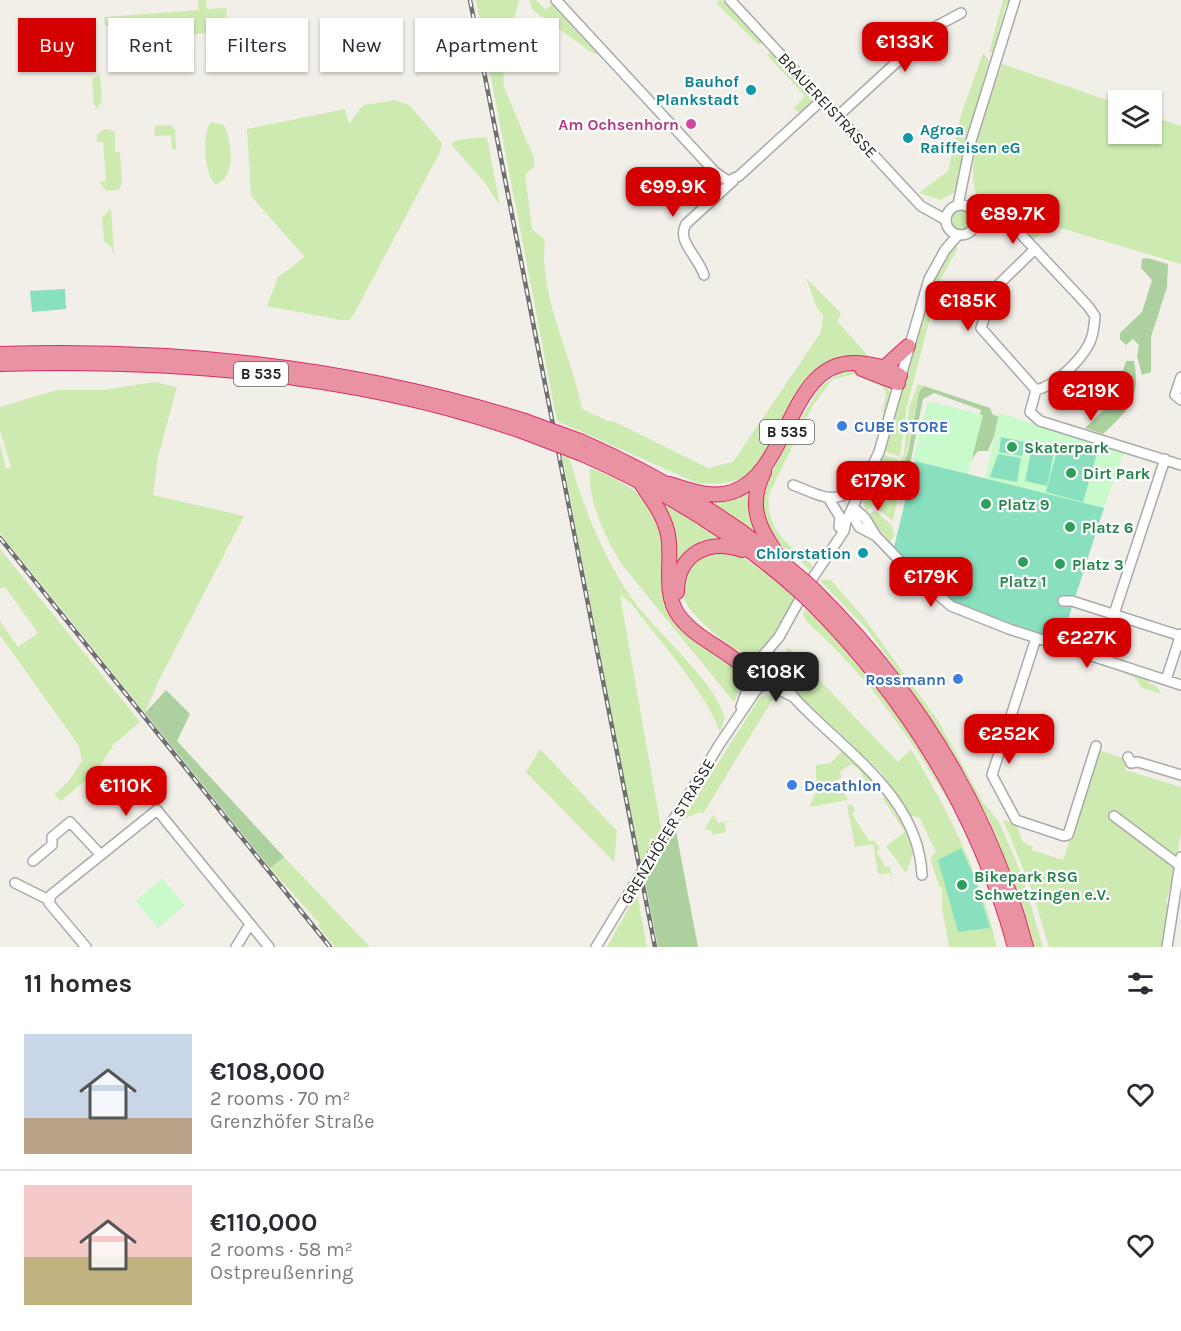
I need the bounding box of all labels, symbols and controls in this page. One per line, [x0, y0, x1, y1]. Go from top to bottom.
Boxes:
chip: Buy [18, 18, 96, 72]
chip: Rent [108, 18, 194, 72]
chip: Filters [206, 18, 308, 72]
chip: New [320, 18, 403, 72]
chip: Apartment [415, 18, 559, 72]
pin: €133K [863, 22, 947, 73]
text: €133K [876, 30, 934, 53]
street label: BRAUEREISTRASSE [774, 49, 881, 162]
place label: Bauhof Plankstadt [656, 72, 739, 109]
marker: Bauhof Plankstadt [744, 83, 758, 97]
map controls [1108, 90, 1162, 144]
button: layers [1108, 90, 1162, 144]
place label: Am Ochsenhorn [558, 115, 679, 134]
marker: Am Ochsenhorn [684, 117, 698, 131]
place label: Agroa Raiffeisen eG [920, 120, 1021, 157]
marker: Agroa Raiffeisen eG [901, 131, 915, 145]
pin: €99.9K [624, 167, 722, 218]
text: €99.9K [640, 175, 706, 198]
pin: €89.7K [964, 194, 1062, 245]
text: €89.7K [980, 202, 1046, 225]
pin: €185K [926, 281, 1010, 332]
text: €185K [939, 289, 997, 312]
road number: B 535 [234, 362, 288, 386]
pin: €219K [1049, 371, 1133, 422]
text: €219K [1062, 379, 1120, 402]
place label: CUBE STORE [854, 417, 948, 436]
marker: CUBE STORE [835, 419, 849, 433]
road number: B 535 [760, 420, 814, 444]
place label: Skaterpark [1024, 438, 1109, 457]
marker: Skaterpark [1005, 440, 1019, 454]
pin: €179K [836, 461, 920, 512]
place label: Dirt Park [1083, 464, 1151, 483]
marker: Dirt Park [1064, 466, 1078, 480]
text: €179K [850, 469, 906, 492]
place label: Platz 9 [998, 495, 1050, 514]
marker: Platz 9 [979, 497, 993, 511]
place label: Platz 6 [1082, 518, 1134, 537]
marker: Platz 6 [1063, 520, 1077, 534]
place label: Chlorstation [756, 544, 851, 563]
marker: Chlorstation [856, 546, 870, 560]
marker: Platz 1 [1016, 555, 1030, 569]
place label: Platz 3 [1072, 555, 1124, 574]
pin: €179K [889, 557, 973, 608]
marker: Platz 3 [1053, 557, 1067, 571]
text: €179K [903, 565, 959, 588]
place label: Platz 1 [999, 572, 1047, 591]
pin: €227K [1045, 618, 1129, 669]
text: €227K [1057, 626, 1117, 649]
pin: €108K [734, 652, 818, 703]
text: €108K [747, 660, 805, 683]
place label: Rossmann [865, 670, 946, 689]
marker: Rossmann [951, 672, 965, 686]
pin: €252K [967, 714, 1051, 765]
text: €252K [978, 722, 1040, 745]
street label: GRENZHÖFER STRASSE [616, 755, 718, 908]
pin: €110K [84, 766, 168, 817]
text: €110K [100, 774, 152, 797]
place label: Decathlon [804, 776, 881, 795]
marker: Decathlon [785, 778, 799, 792]
place label: Bikepark RSG Schwetzingen e.V. [974, 867, 1110, 904]
marker: Bikepark RSG Schwetzingen e.V. [955, 878, 969, 892]
icon: filters [1124, 967, 1157, 1000]
text: 11 homes [24, 968, 132, 999]
text: €108,000 [210, 1056, 325, 1087]
icon: home [72, 1058, 144, 1130]
icon: heart [1124, 1078, 1157, 1111]
text: 2 rooms · 70 m² [210, 1087, 350, 1110]
text: Grenzhöfer Straße [210, 1110, 374, 1133]
text: €110,000 [210, 1207, 317, 1238]
icon: home [72, 1209, 144, 1281]
icon: heart [1124, 1229, 1157, 1262]
text: 2 rooms · 58 m² [210, 1238, 353, 1261]
text: Ostpreußenring [210, 1261, 353, 1284]

